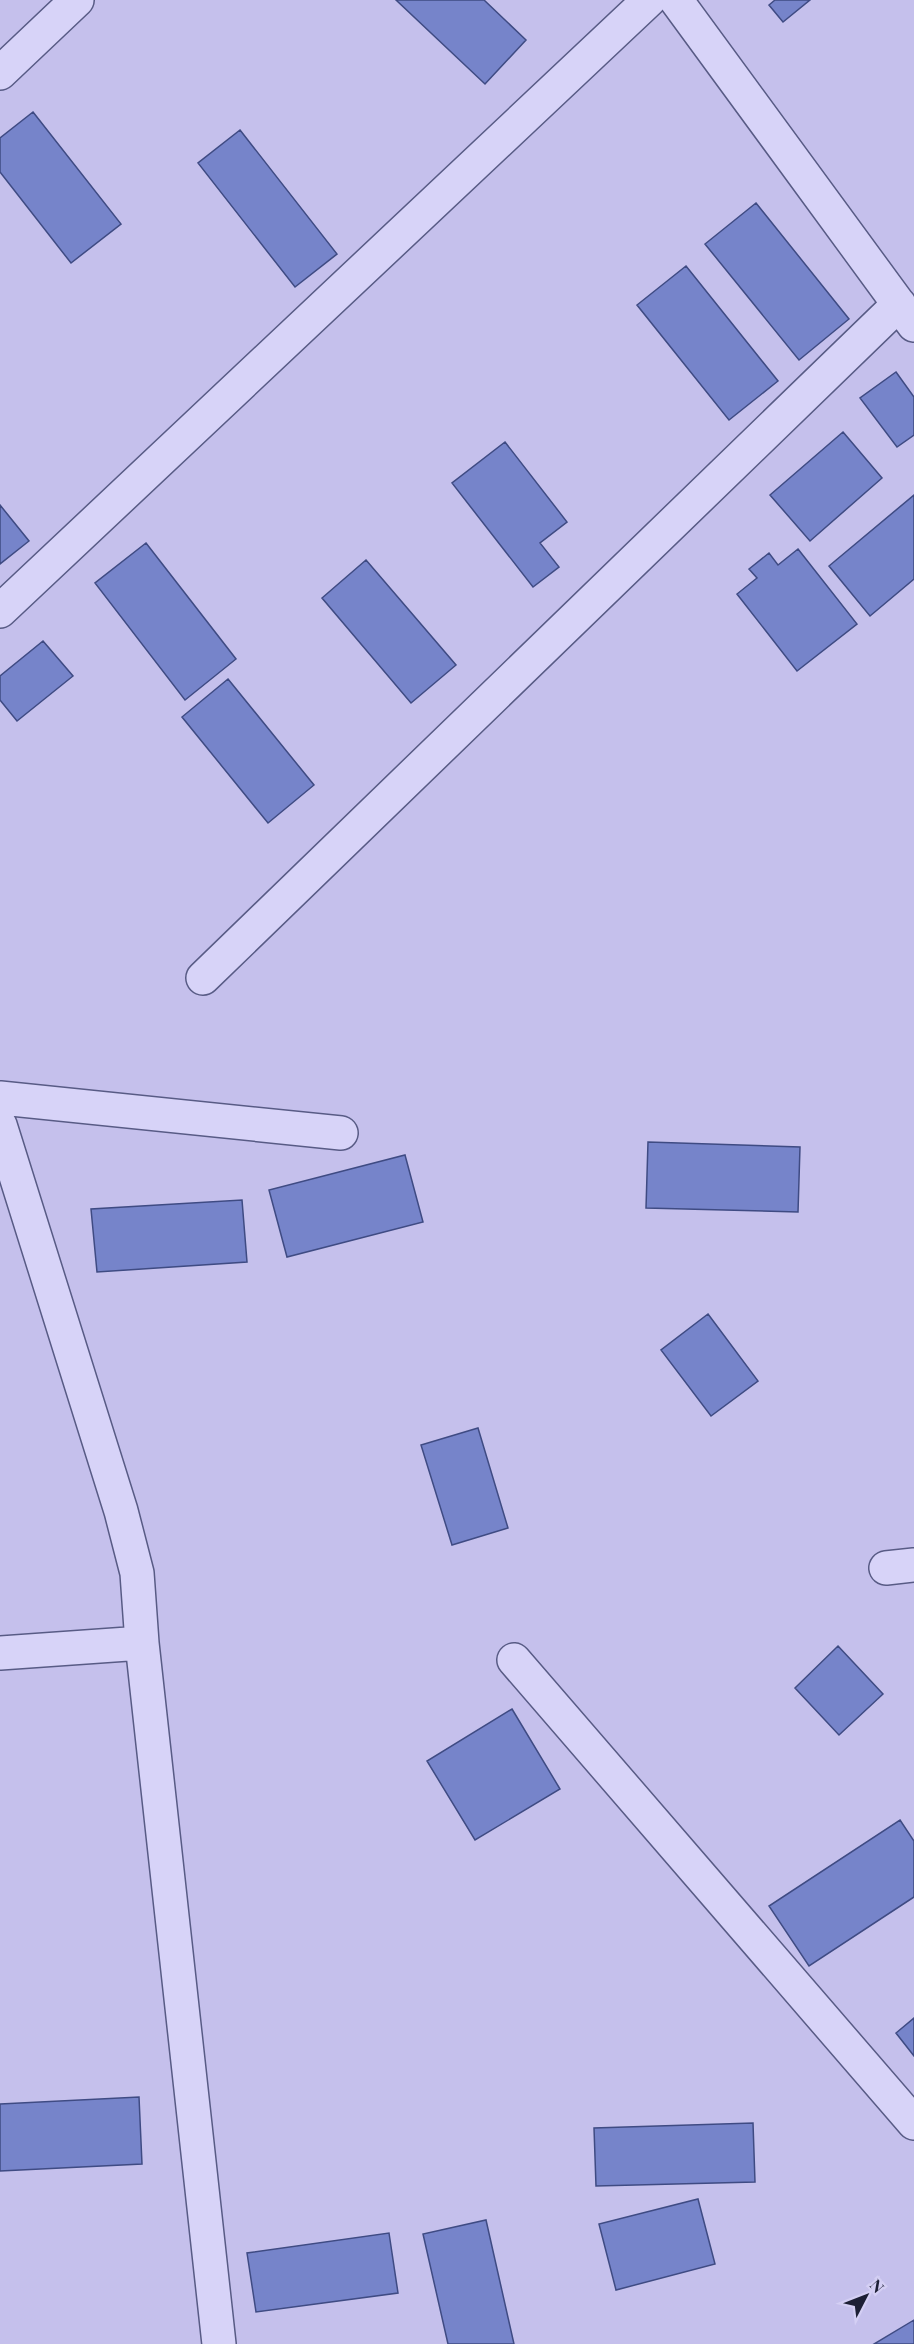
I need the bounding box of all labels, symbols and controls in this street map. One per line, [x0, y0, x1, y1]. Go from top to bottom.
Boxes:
north arrow [836, 2266, 896, 2326]
text: N [866, 2274, 889, 2297]

